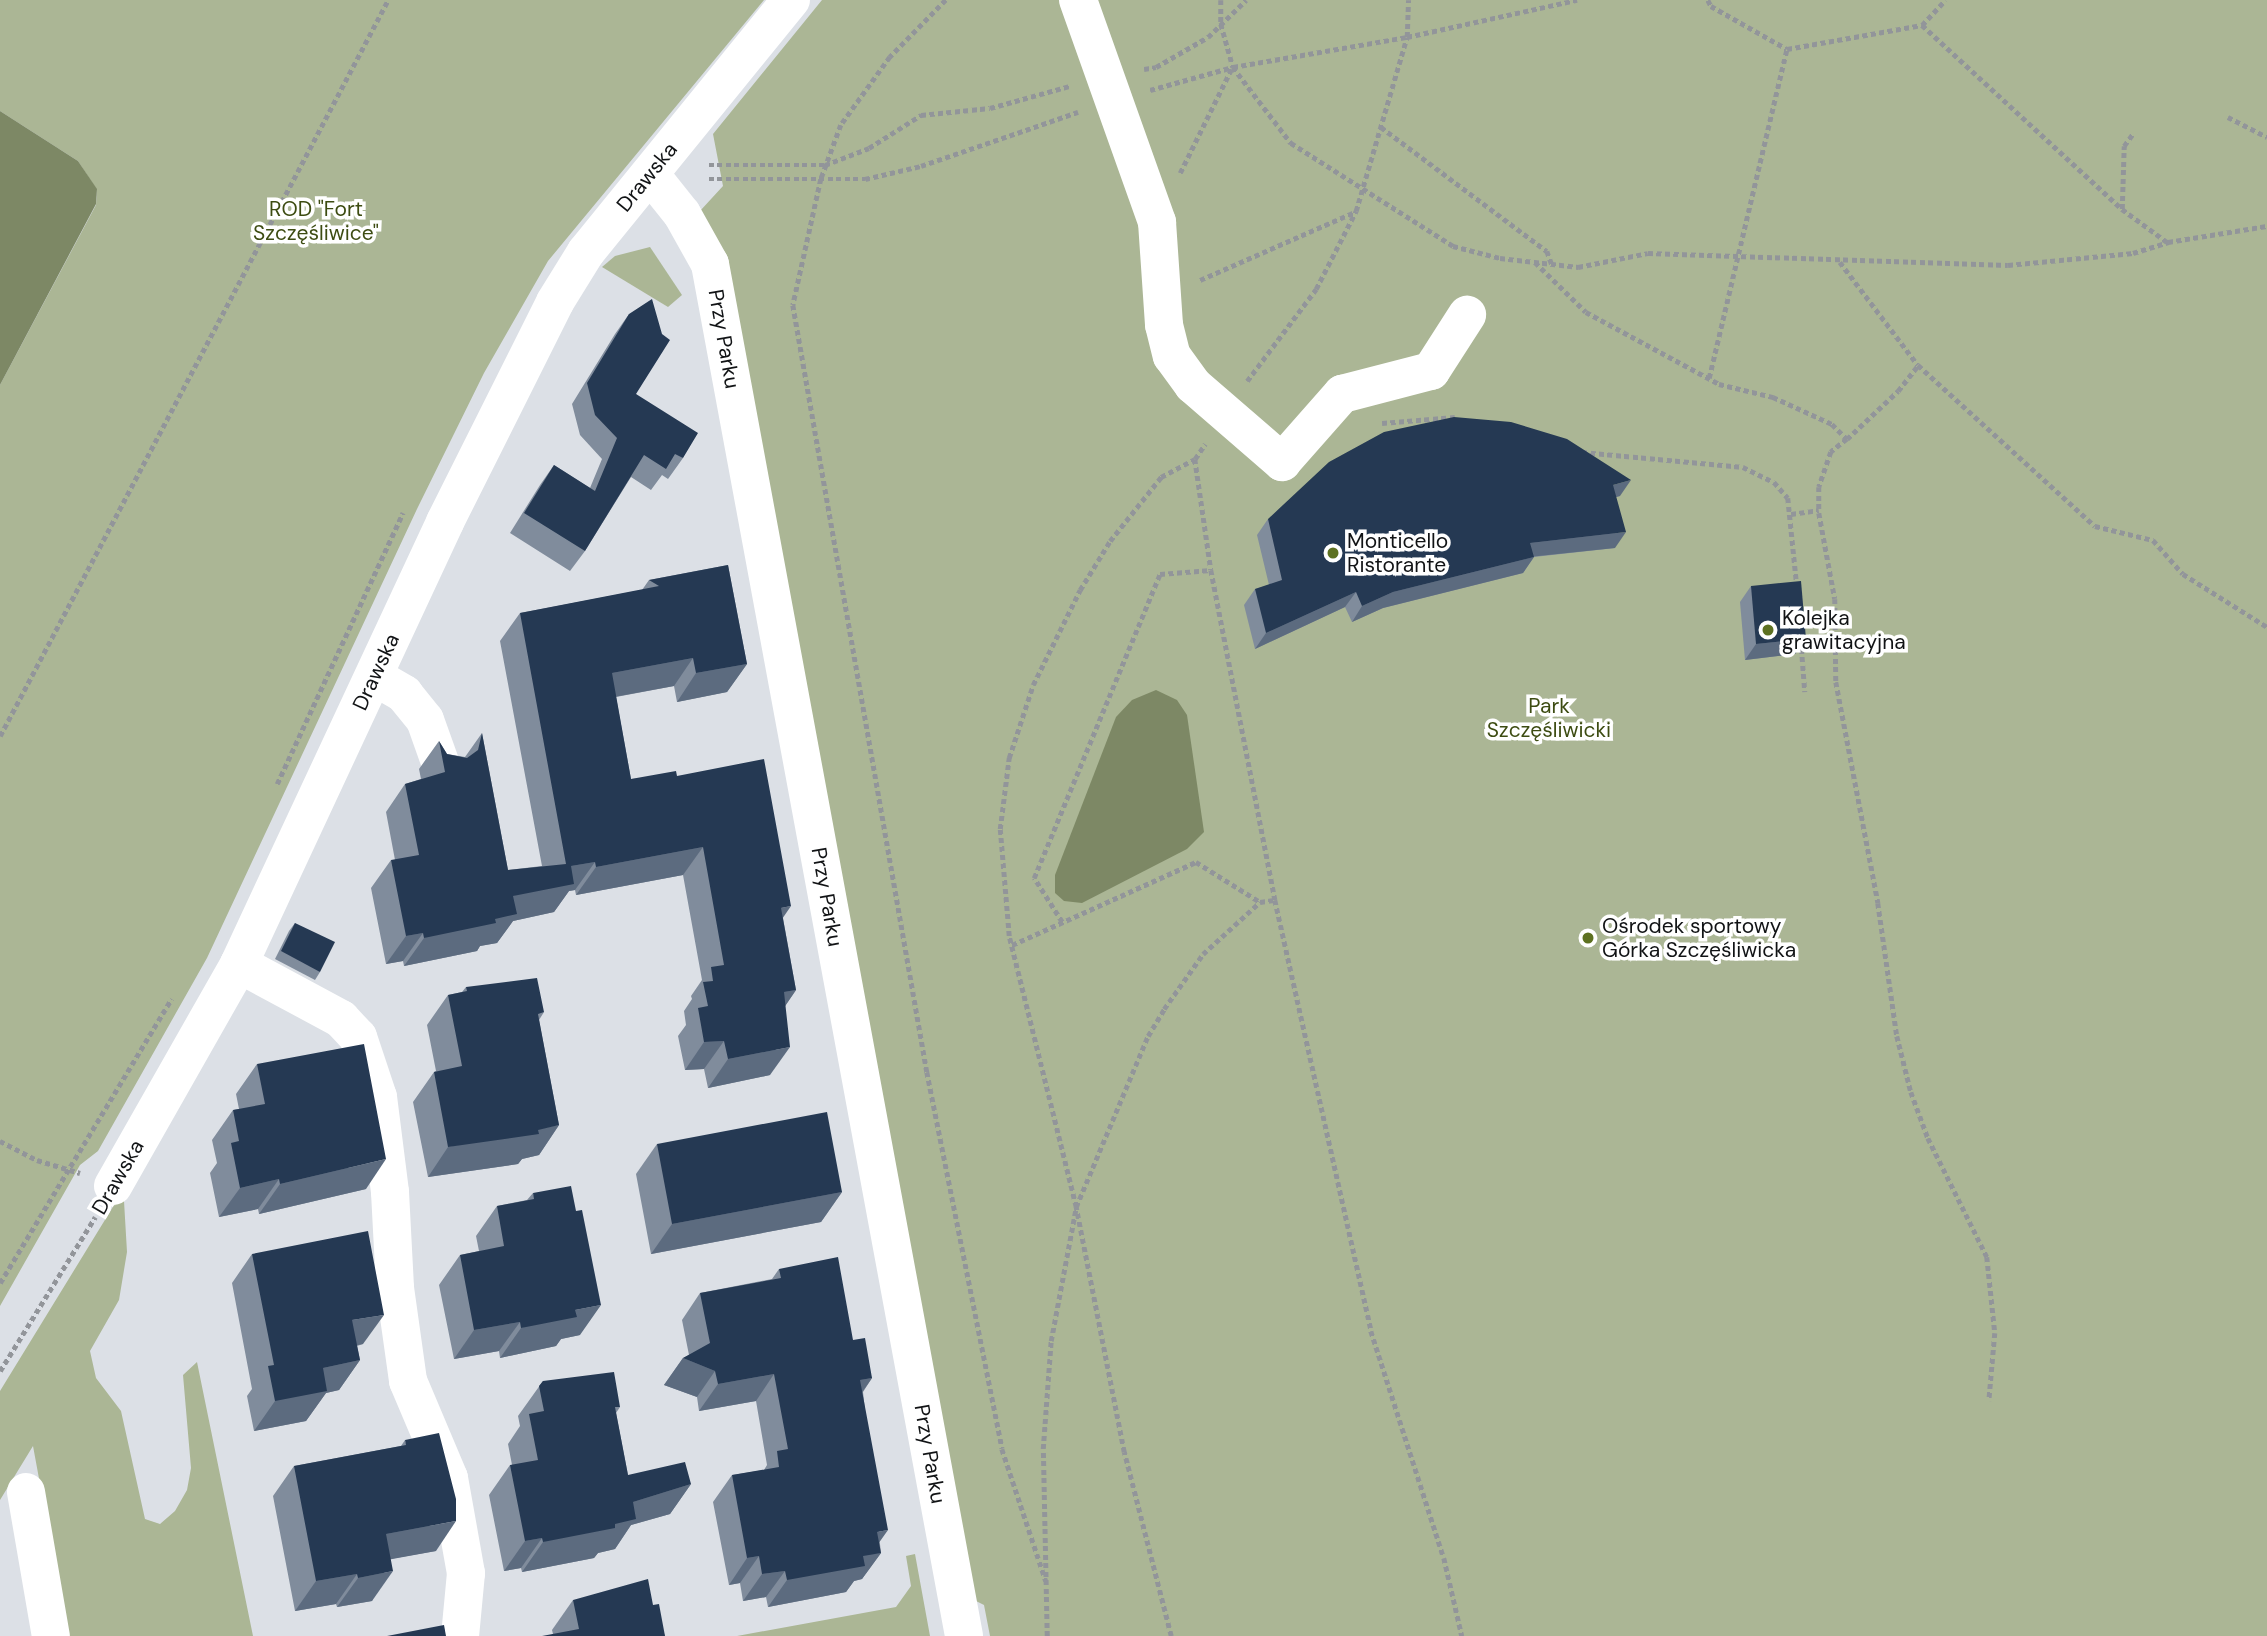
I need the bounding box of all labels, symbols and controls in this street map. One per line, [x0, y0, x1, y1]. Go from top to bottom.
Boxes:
street label: Drawska [611, 137, 683, 217]
park label: ROD "Fort Szczęśliwice" [253, 196, 379, 246]
street label: Przy Parku [703, 287, 745, 391]
place label: Monticello Ristorante [1347, 528, 1448, 578]
marker: Monticello Ristorante [1325, 545, 1341, 561]
place label: Kolejka grawitacyjna [1782, 605, 1906, 655]
marker: Kolejka grawitacyjna [1760, 622, 1776, 638]
street label: Drawska [347, 630, 405, 714]
park label: Park Szczęśliwicki [1487, 693, 1611, 743]
street label: Przy Parku [806, 845, 848, 949]
place label: Ośrodek sportowy Górka Szczęśliwicka [1602, 913, 1796, 963]
marker: Ośrodek sportowy Górka Szczęśliwicka [1580, 930, 1596, 946]
street label: Drawska [87, 1135, 149, 1219]
street label: Przy Parku [909, 1402, 951, 1506]

